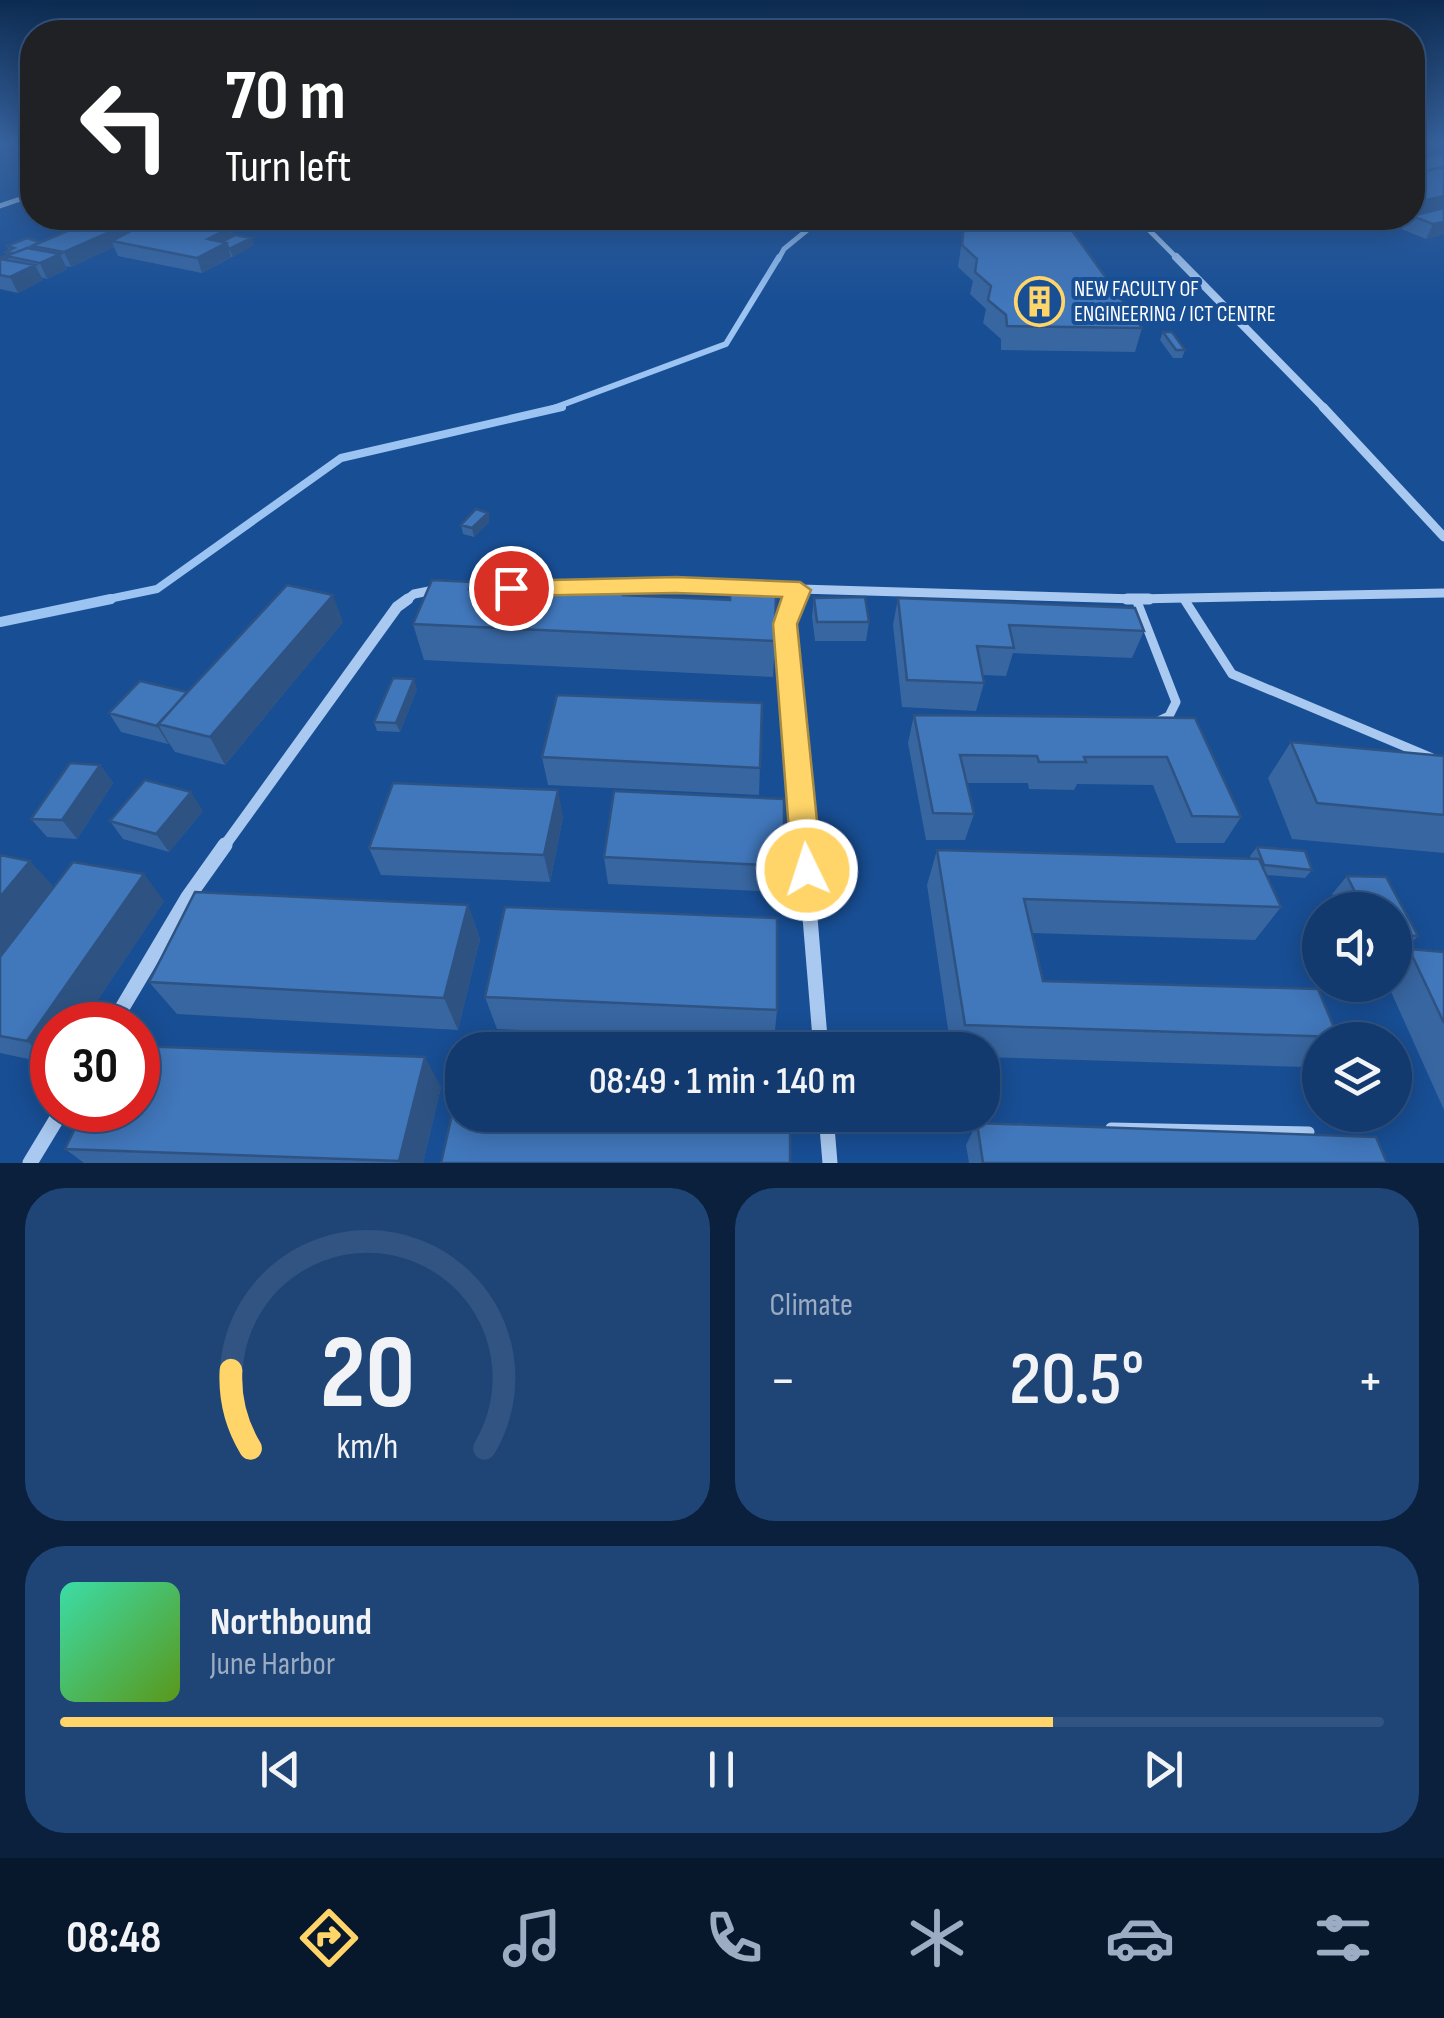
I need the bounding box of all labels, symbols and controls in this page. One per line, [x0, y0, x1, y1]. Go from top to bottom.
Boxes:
text: 70 m [225, 55, 346, 139]
icon: left [60, 60, 190, 190]
text: Turn left [225, 140, 351, 195]
building icon: NEW FACULTY OF ENGINEERING / ICT CENTRE [1013, 276, 1065, 328]
place label: NEW FACULTY OF ENGINEERING / ICT CENTRE [1074, 276, 1276, 328]
pin [469, 546, 554, 631]
icon: arrive [484, 561, 539, 616]
position arrow [755, 818, 859, 922]
map controls [1302, 892, 1412, 1132]
button: sound [1302, 892, 1412, 1002]
speed limit sign: 30 [30, 1002, 160, 1132]
button: layers [1302, 1022, 1412, 1132]
text: 08:49 · 1 min · 140 m [589, 1059, 856, 1104]
text: Climate [770, 1286, 853, 1325]
text: 20 [320, 1312, 415, 1437]
text: 20.5° [1009, 1335, 1144, 1426]
text: − [770, 1348, 796, 1415]
text: + [1357, 1348, 1384, 1415]
text: km/h [336, 1426, 398, 1469]
text: Northbound [210, 1600, 372, 1645]
text: June Harbor [210, 1645, 335, 1684]
icon: previous [253, 1742, 308, 1797]
icon: pause [694, 1742, 749, 1797]
icon: next [1136, 1742, 1191, 1797]
icon: directions [294, 1903, 364, 1973]
icon: music [497, 1903, 567, 1973]
icon: phone [699, 1903, 769, 1973]
icon: climate [902, 1903, 972, 1973]
icon: car [1105, 1903, 1175, 1973]
icon: filters [1308, 1903, 1378, 1973]
text: 08:48 [66, 1911, 161, 1966]

